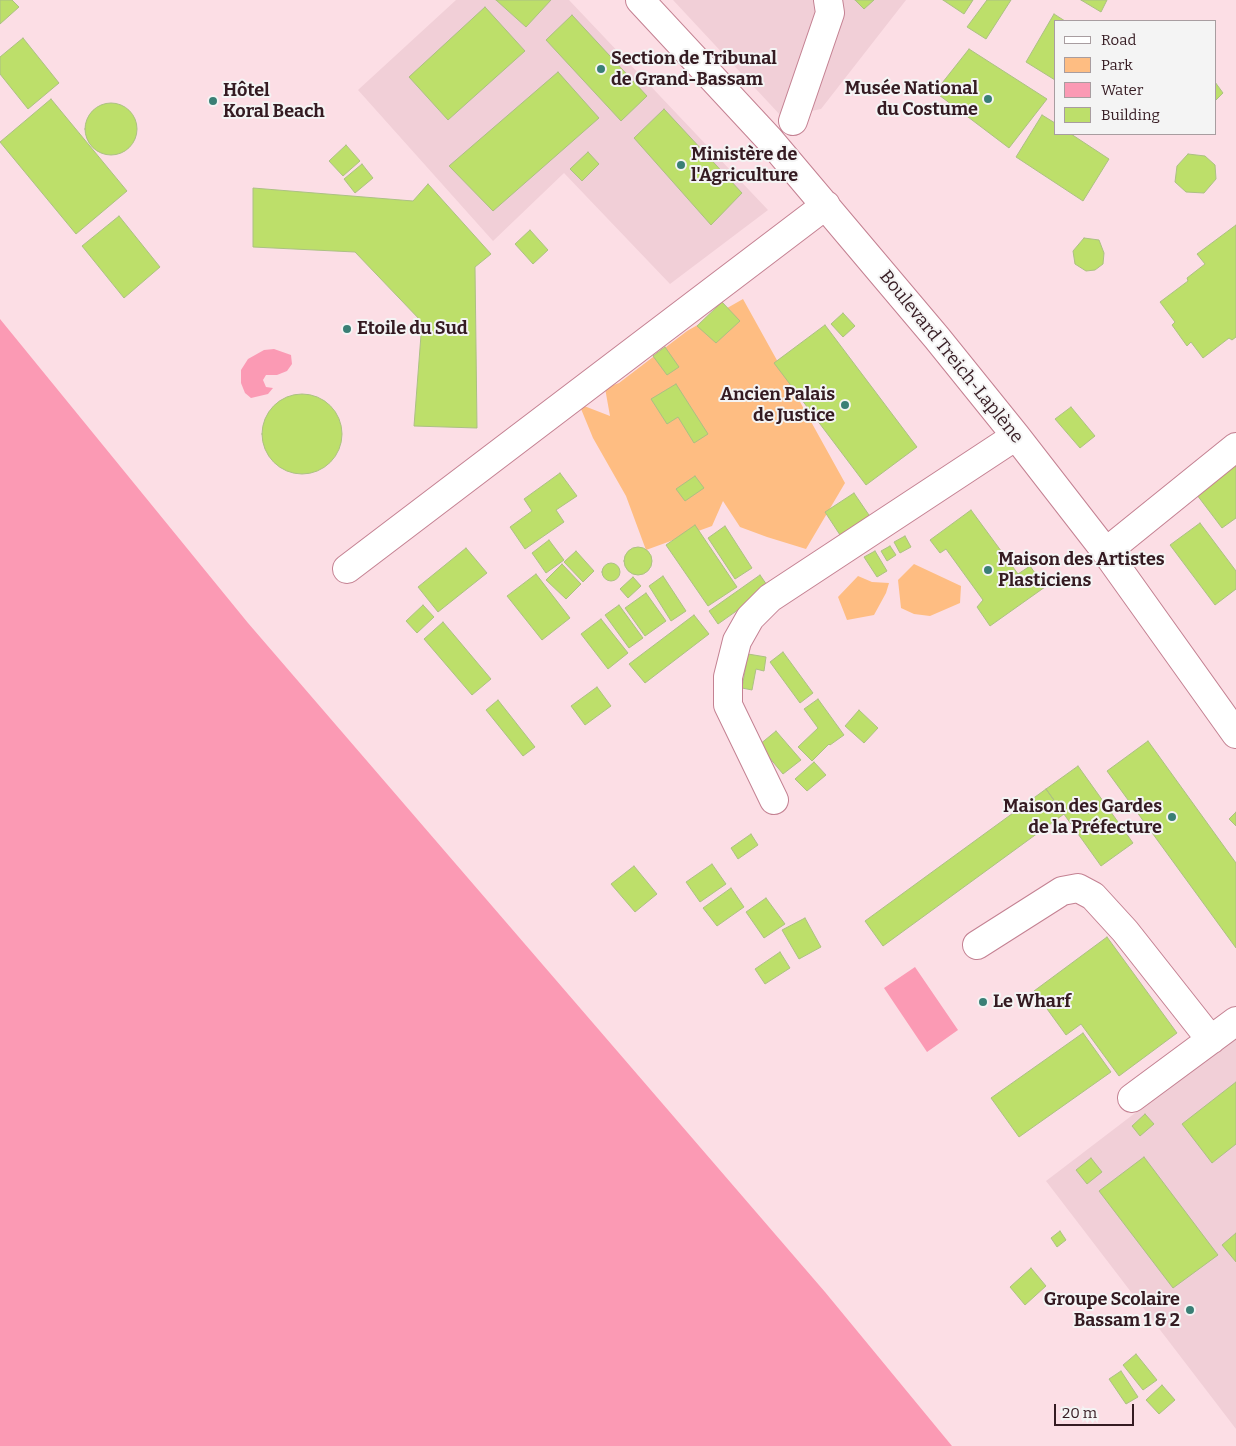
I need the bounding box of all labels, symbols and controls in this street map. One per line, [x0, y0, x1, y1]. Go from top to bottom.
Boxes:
legend [1054, 20, 1216, 135]
text: Road [1101, 31, 1136, 49]
place label: Section de Tribunal de Grand-Bassam [611, 48, 777, 90]
text: Park [1101, 56, 1133, 74]
marker: Section de Tribunal de Grand-Bassam [595, 63, 607, 75]
place label: Musée National du Costume [845, 78, 978, 120]
place label: Hôtel Koral Beach [223, 80, 325, 122]
text: Water [1101, 81, 1143, 99]
marker: Musée National du Costume [982, 93, 994, 105]
marker: Hôtel Koral Beach [207, 95, 219, 107]
text: Building [1101, 106, 1160, 124]
place label: Ministère de l'Agriculture [691, 144, 798, 186]
marker: Ministère de l'Agriculture [675, 159, 687, 171]
street label: Boulevard Treich-Laplène [875, 266, 1027, 448]
place label: Etoile du Sud [357, 318, 468, 340]
marker: Etoile du Sud [341, 323, 353, 335]
place label: Ancien Palais de Justice [720, 384, 835, 426]
marker: Ancien Palais de Justice [839, 399, 851, 411]
place label: Maison des Artistes Plasticiens [998, 549, 1165, 592]
marker: Maison des Artistes Plasticiens [982, 564, 994, 576]
place label: Maison des Gardes de la Préfecture [1003, 796, 1162, 839]
marker: Maison des Gardes de la Préfecture [1166, 811, 1178, 823]
place label: Le Wharf [993, 991, 1071, 1013]
marker: Le Wharf [977, 996, 989, 1008]
place label: Groupe Scolaire Bassam 1 & 2 [1044, 1289, 1180, 1332]
marker: Groupe Scolaire Bassam 1 & 2 [1184, 1304, 1196, 1316]
scale bar [1056, 1394, 1136, 1426]
text: 20 m [1062, 1404, 1097, 1422]

